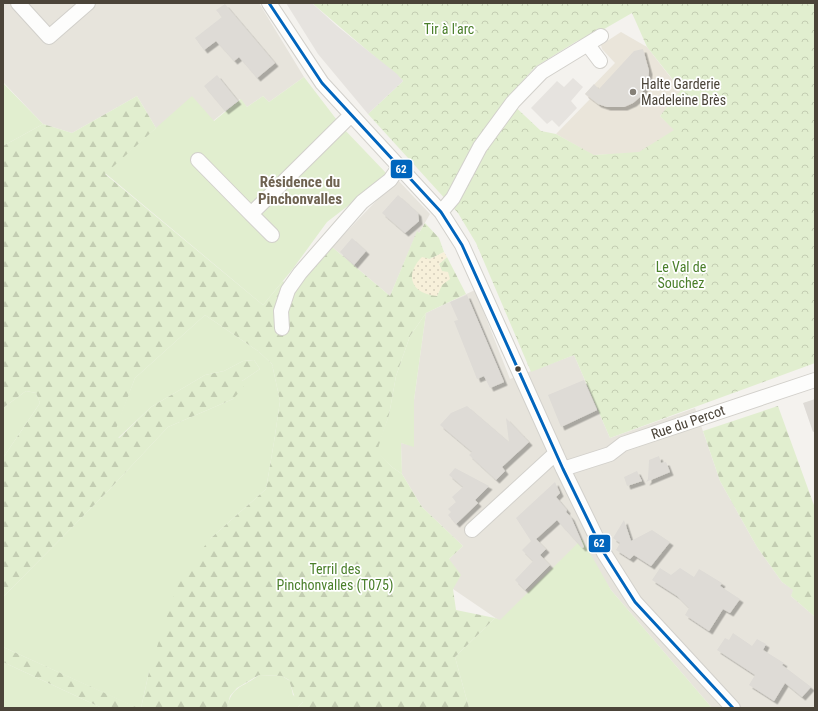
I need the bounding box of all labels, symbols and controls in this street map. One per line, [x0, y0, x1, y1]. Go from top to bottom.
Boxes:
park label: Tir à l'arc [424, 21, 474, 37]
place label: Halte Garderie Madeleine Brès [641, 76, 726, 108]
marker: Halte Garderie Madeleine Brès [628, 87, 638, 97]
line badge: 62 [390, 159, 413, 179]
text: 62 [395, 163, 407, 176]
district label: Résidence du Pinchonvalles [258, 173, 342, 208]
park label: Le Val de Souchez [656, 259, 707, 291]
unlabelled marker [513, 364, 523, 374]
street label: Rue du Percot [649, 402, 727, 442]
line badge: 62 [588, 534, 611, 553]
text: 62 [593, 537, 605, 550]
park label: Terril des Pinchonvalles (T075) [277, 561, 393, 594]

